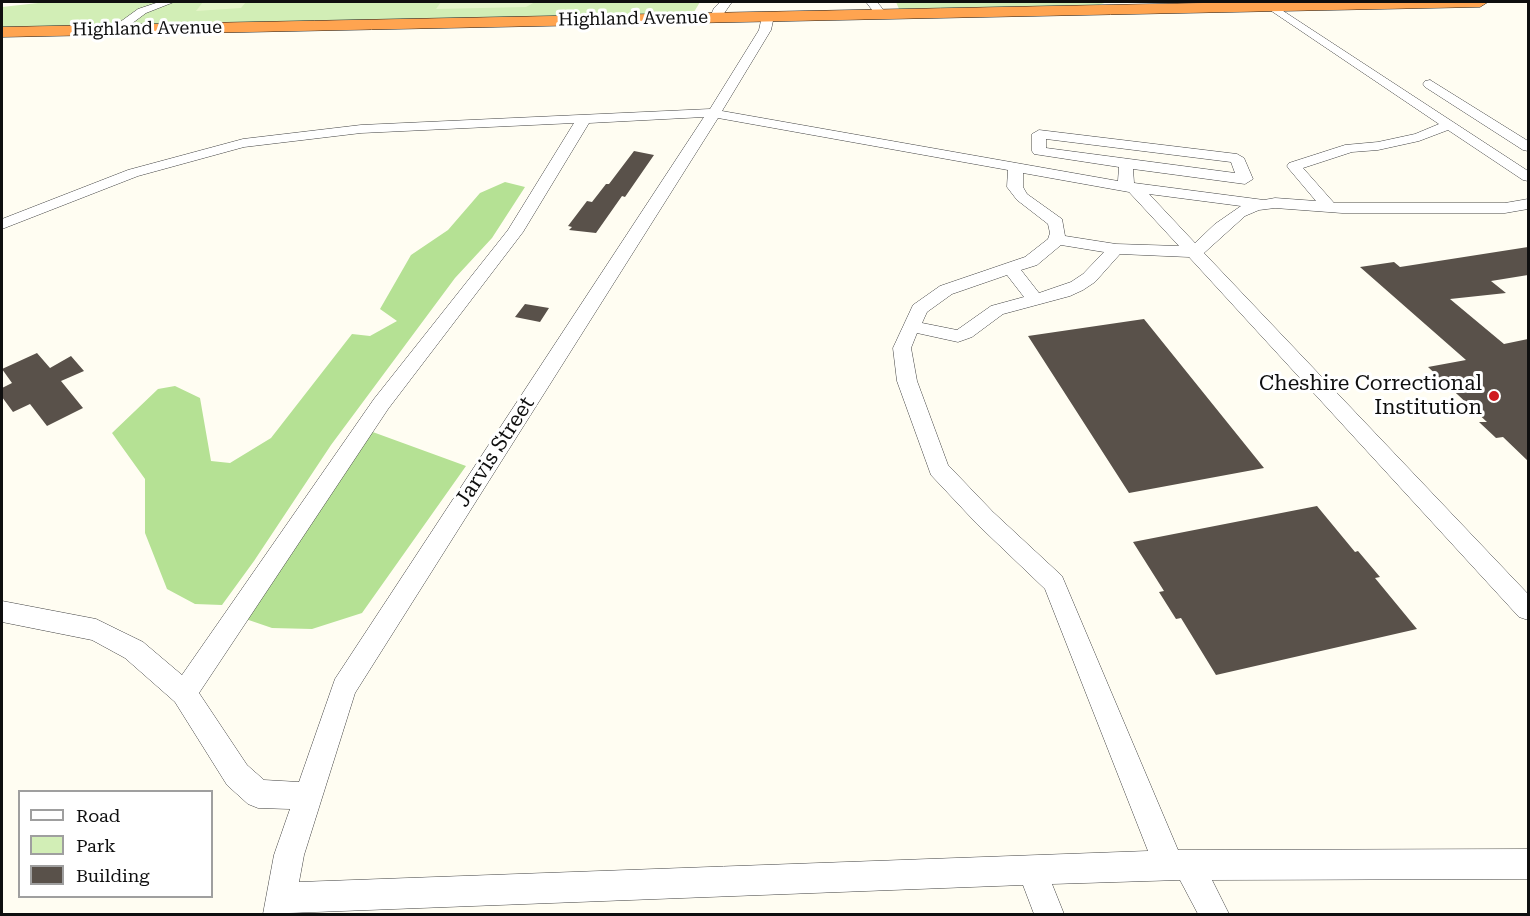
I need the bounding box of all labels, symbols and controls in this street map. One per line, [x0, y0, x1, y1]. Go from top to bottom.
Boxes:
street label: Highland Avenue [558, 7, 708, 31]
street label: Highland Avenue [72, 17, 222, 41]
place label: Cheshire Correctional Institution [1259, 371, 1482, 421]
marker: Cheshire Correctional Institution [1487, 389, 1501, 403]
street label: Jarvis Street [450, 392, 540, 512]
legend [18, 790, 213, 898]
text: Road [76, 805, 120, 826]
text: Park [76, 835, 116, 856]
text: Building [76, 865, 150, 886]

